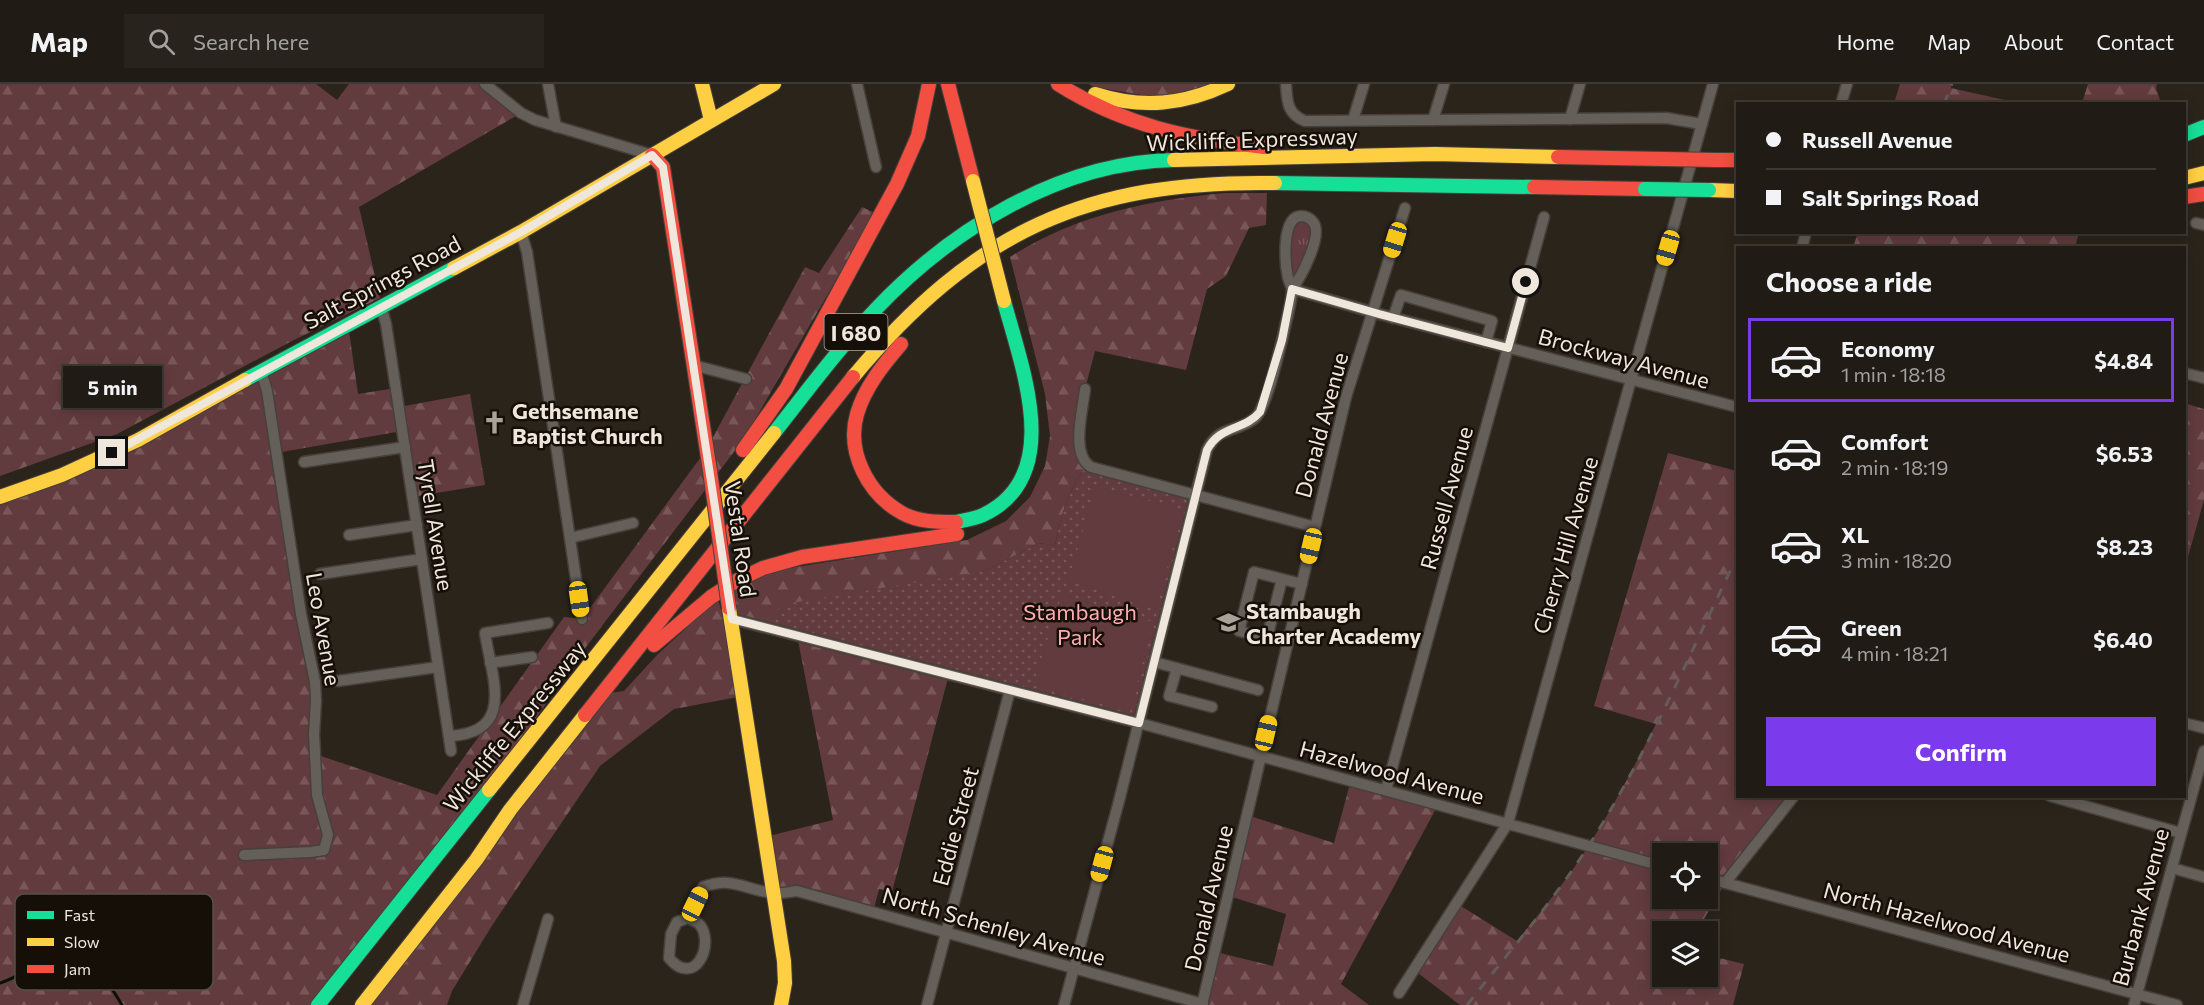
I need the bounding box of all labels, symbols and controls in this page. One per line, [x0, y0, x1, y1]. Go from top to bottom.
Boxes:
search box [124, 14, 544, 68]
text: Map [30, 24, 88, 58]
icon: search [145, 25, 178, 58]
text: Search here [193, 28, 309, 55]
text: Home [1837, 29, 1894, 54]
text: Map [1927, 29, 1971, 54]
text: About [2004, 29, 2063, 54]
text: Contact [2096, 29, 2174, 54]
street label: Wickliffe Expressway [1146, 122, 1358, 156]
text: Russell Avenue [1802, 126, 1952, 153]
text: Salt Springs Road [1802, 184, 1979, 211]
car [1381, 220, 1409, 260]
car [1654, 228, 1682, 268]
street label: Salt Springs Road [299, 229, 465, 335]
text: Choose a ride [1766, 265, 1932, 298]
route start [1512, 268, 1539, 295]
road number: I 680 [824, 314, 888, 350]
street label: Brockway Avenue [1535, 322, 1713, 394]
icon: car [1769, 333, 1823, 387]
text: Economy [1841, 335, 1935, 362]
text: $4.84 [2094, 347, 2153, 374]
street label: Donald Avenue [1289, 349, 1353, 501]
text: 1 min · 18:18 [1841, 362, 1946, 386]
callout: 5 min [63, 366, 162, 408]
text: 5 min [87, 375, 138, 399]
place label: Gethsemane Baptist Church [512, 397, 663, 449]
church icon: Gethsemane Baptist Church [481, 410, 507, 436]
street label: Russell Avenue [1414, 423, 1478, 573]
icon: car [1769, 426, 1823, 480]
text: Comfort [1841, 428, 1929, 455]
route end [98, 439, 125, 466]
text: $6.53 [2096, 440, 2153, 467]
street label: Cherry Hill Avenue [1527, 453, 1603, 637]
text: 2 min · 18:19 [1841, 455, 1948, 479]
street label: Tyrell Avenue [412, 457, 460, 593]
street label: Vestal Road [720, 479, 762, 599]
icon: car [1769, 519, 1823, 573]
text: XL [1841, 521, 1869, 548]
car [1298, 526, 1324, 566]
text: $8.23 [2096, 533, 2153, 560]
text: 3 min · 18:20 [1841, 548, 1952, 572]
street label: Leo Avenue [301, 570, 347, 688]
car [568, 580, 590, 618]
place label: Stambaugh Charter Academy [1246, 597, 1421, 649]
park label: Stambaugh Park [1023, 598, 1137, 650]
school or university icon: Stambaugh Charter Academy [1215, 610, 1241, 636]
icon: car [1769, 612, 1823, 666]
text: Green [1841, 614, 1902, 641]
text: $6.40 [2093, 626, 2153, 653]
street label: Wickliffe Expressway [437, 635, 591, 817]
text: 4 min · 18:21 [1841, 641, 1948, 665]
car [1253, 713, 1279, 753]
button: Confirm [1766, 717, 2156, 786]
street label: Hazelwood Avenue [1297, 734, 1487, 810]
street label: Eddie Street [926, 764, 984, 888]
street label: Donald Avenue [1178, 822, 1238, 974]
street label: Burbank Avenue [2106, 825, 2174, 989]
map controls [1652, 843, 1718, 987]
button: locate [1652, 843, 1718, 909]
car [1089, 844, 1115, 884]
street label: North Hazelwood Avenue [1821, 876, 2073, 968]
street label: North Schenley Avenue [879, 881, 1109, 971]
car [679, 884, 711, 924]
legend [15, 894, 213, 990]
text: Fast [64, 905, 95, 924]
button: layers [1652, 921, 1718, 987]
text: Slow [64, 932, 100, 951]
text: Jam [64, 959, 91, 978]

